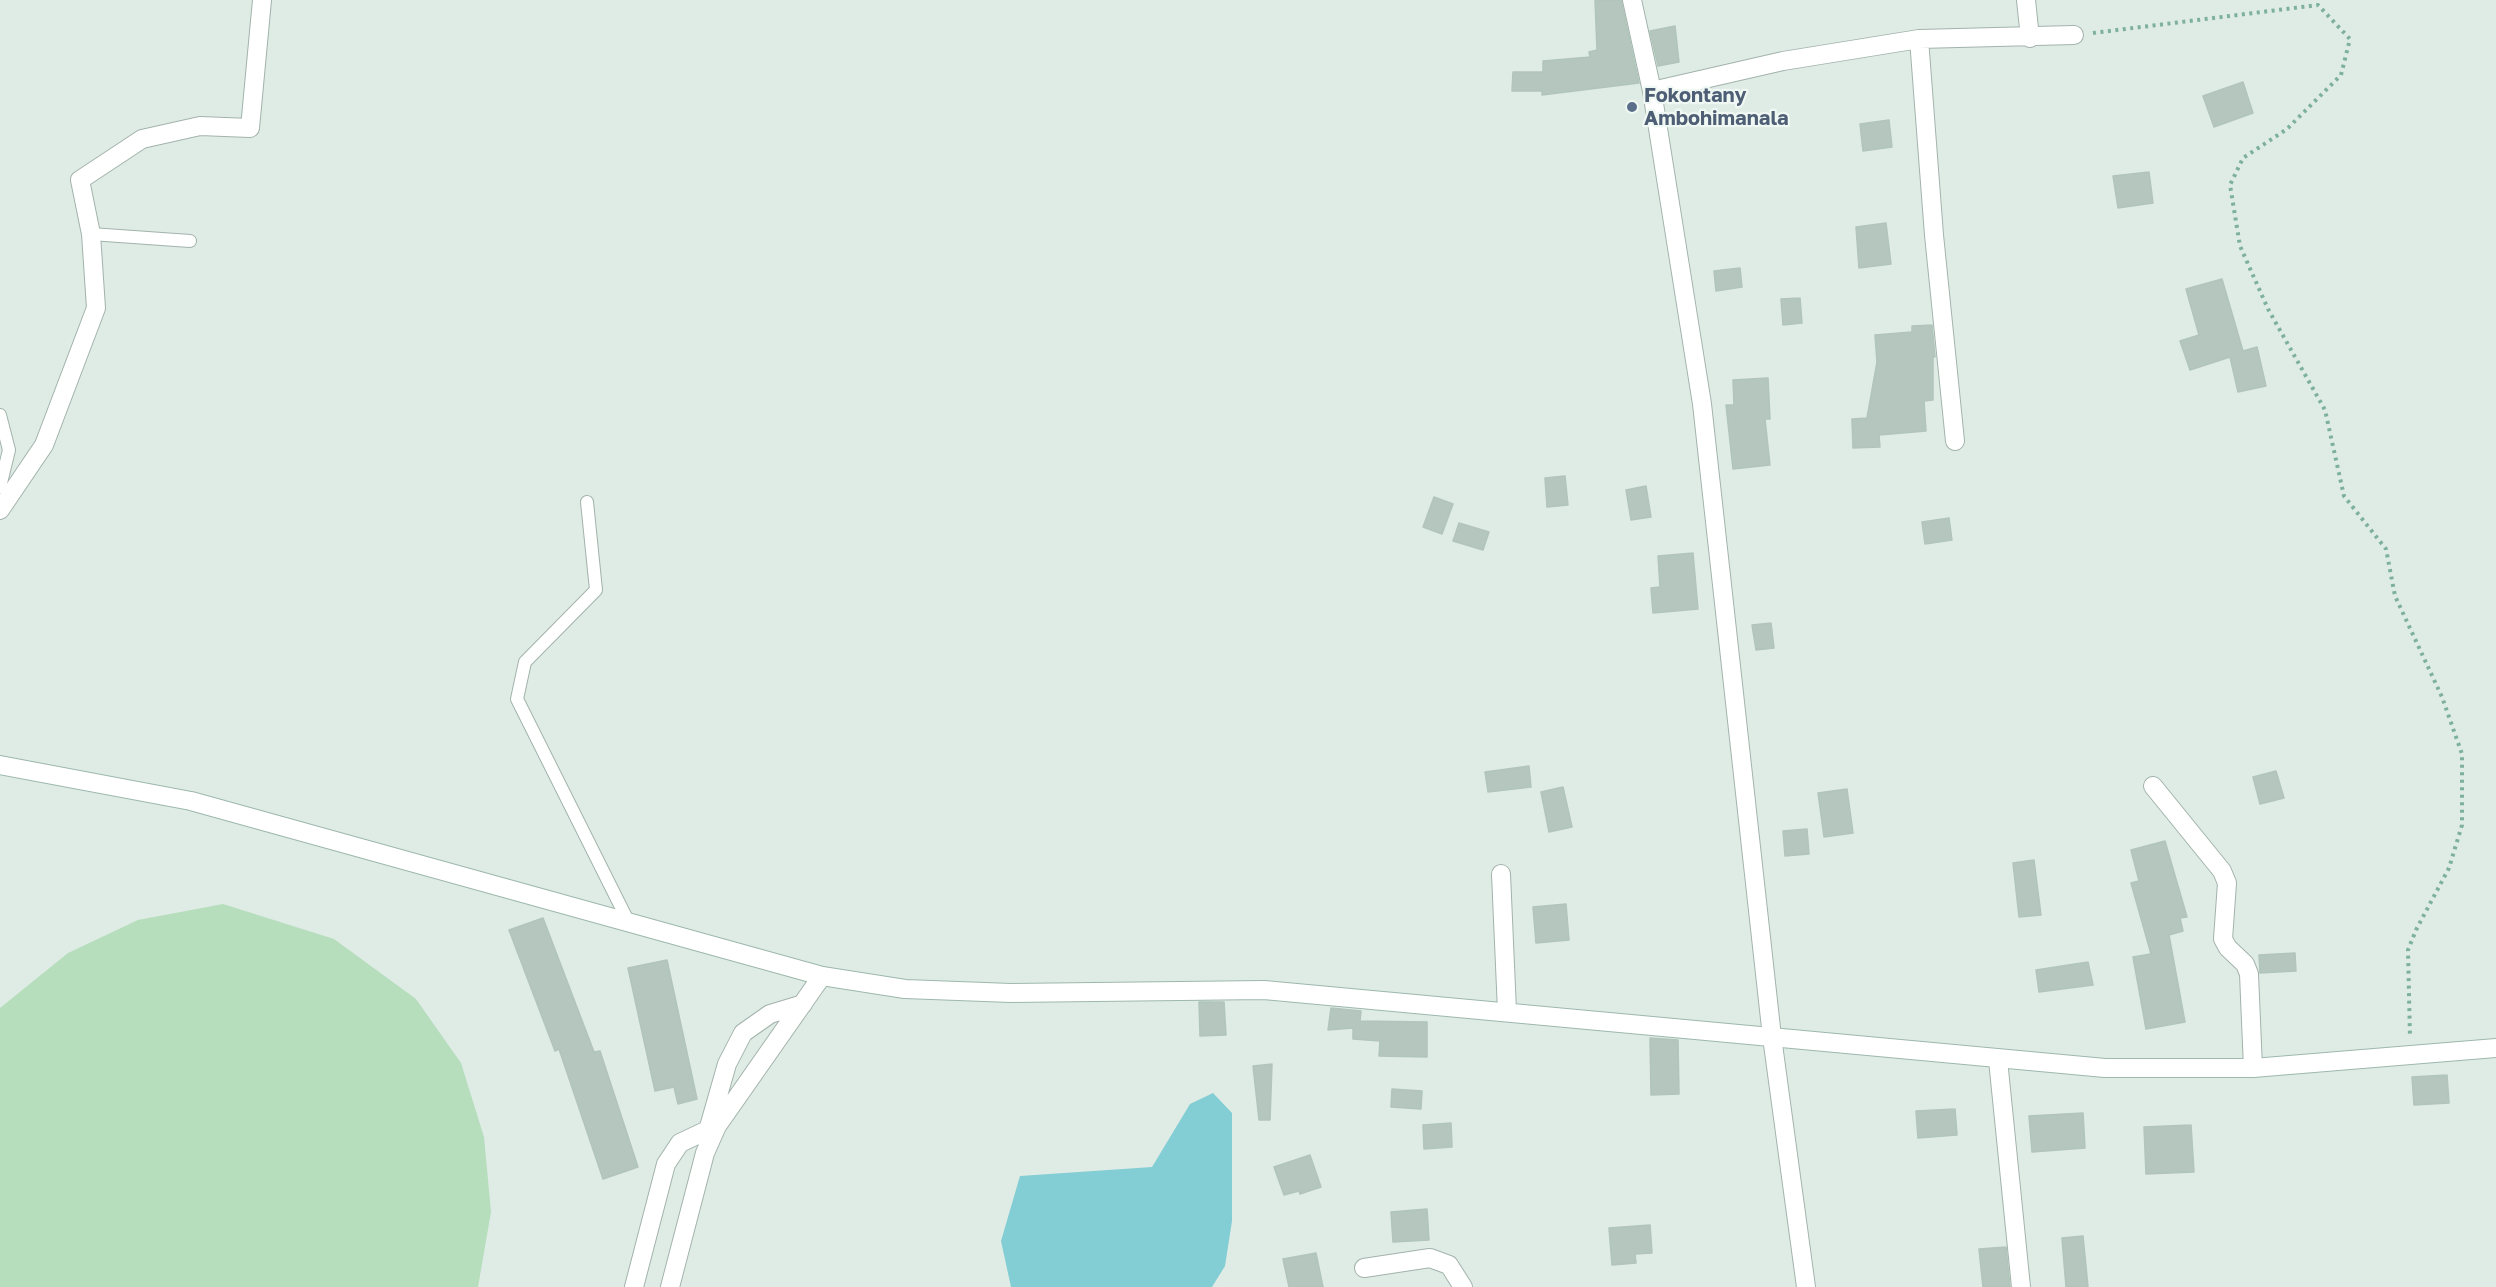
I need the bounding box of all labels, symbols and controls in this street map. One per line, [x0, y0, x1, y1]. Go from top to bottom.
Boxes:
place label: Fokontany Ambohimanala [1644, 84, 1789, 131]
marker: Fokontany Ambohimanala [1625, 100, 1639, 114]

